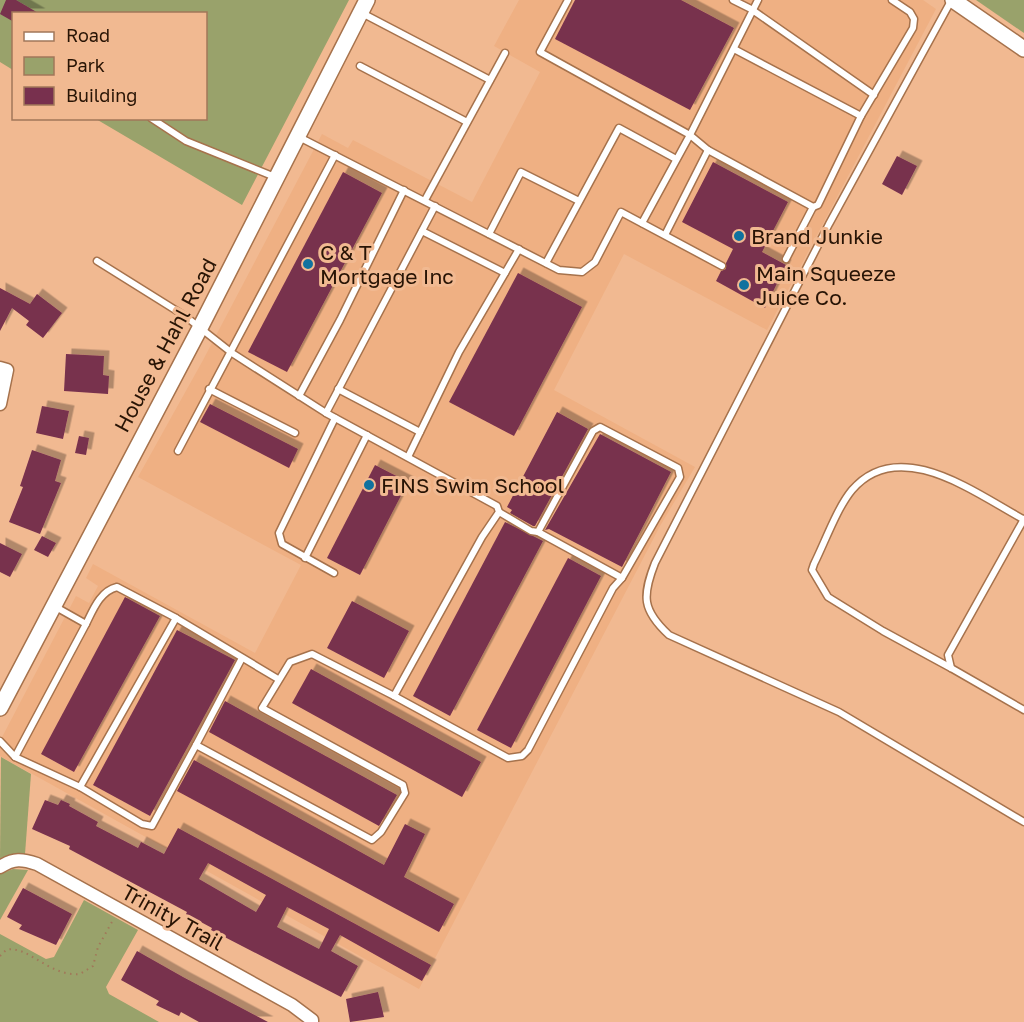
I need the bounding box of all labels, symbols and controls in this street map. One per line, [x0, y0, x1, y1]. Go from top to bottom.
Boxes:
legend [12, 12, 207, 120]
text: Road [66, 24, 110, 46]
text: Park [66, 54, 105, 76]
text: Building [66, 84, 137, 106]
place label: Brand Junkie [751, 223, 883, 249]
marker: Brand Junkie [732, 229, 746, 243]
place label: C & T Mortgage Inc [320, 239, 454, 289]
street label: House & Hahl Road [108, 254, 222, 436]
marker: C & T Mortgage Inc [301, 257, 315, 271]
place label: Main Squeeze Juice Co. [756, 260, 896, 310]
marker: Main Squeeze Juice Co. [737, 278, 751, 292]
place label: FINS Swim School [381, 472, 564, 498]
marker: FINS Swim School [362, 478, 376, 492]
street label: Trinity Trail [117, 878, 229, 956]

